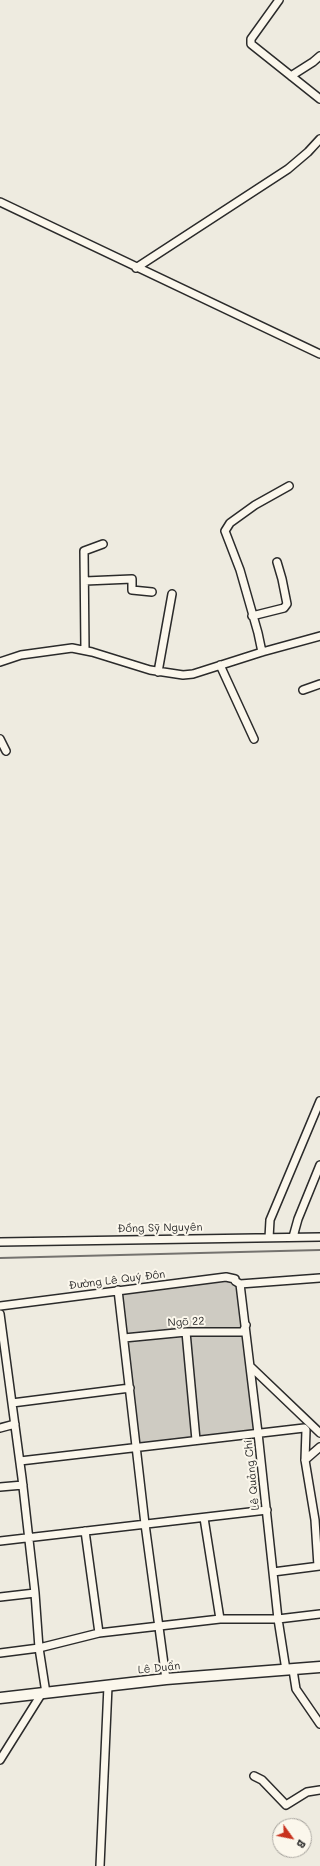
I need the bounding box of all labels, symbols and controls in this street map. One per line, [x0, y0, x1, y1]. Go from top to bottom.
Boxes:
street label: Đồng Sỹ Nguyên [117, 1221, 203, 1235]
street label: Đường Lê Quý Đôn [68, 1268, 166, 1292]
street label: Ngõ 22 [167, 1314, 205, 1330]
street label: Lê Quảng Chí [242, 1439, 262, 1511]
street label: Lê Duẩn [137, 1659, 181, 1677]
north arrow [272, 1818, 312, 1858]
text: B [293, 1837, 310, 1851]

